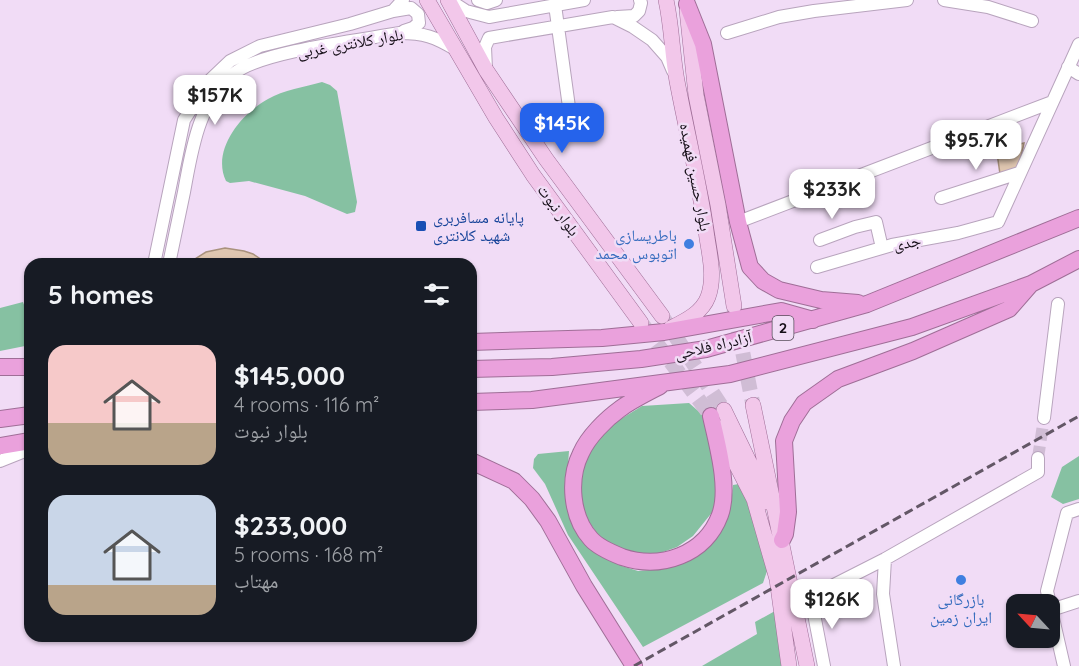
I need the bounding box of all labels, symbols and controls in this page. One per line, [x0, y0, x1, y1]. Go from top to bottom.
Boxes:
street label: بلوار کلانتری غربی [295, 24, 405, 63]
pin: $157K [173, 75, 257, 126]
text: $157K [187, 82, 243, 107]
pin: $145K [520, 103, 604, 154]
text: $145K [534, 110, 590, 135]
pin: $95.7K [927, 120, 1025, 171]
street label: بلوار حسین فهمیده [675, 121, 716, 233]
text: $95.7K [944, 127, 1008, 152]
pin: $233K [790, 169, 874, 220]
text: $233K [803, 176, 861, 201]
street label: بلوار نبوت [534, 180, 584, 240]
place label: پایانه مسافربری شهید کلانتری [433, 207, 524, 246]
marker: پایانه مسافربری شهید کلانتری [414, 219, 428, 233]
place label: باطریسازی اتوبوس محمد [596, 225, 677, 264]
street label: جدی [892, 230, 923, 255]
marker: باطریسازی اتوبوس محمد [682, 237, 696, 251]
text: 5 homes [48, 278, 154, 311]
icon: filters [420, 278, 453, 311]
road number: 2 [772, 316, 794, 340]
street label: آزادراه فلاحی [672, 326, 755, 365]
text: $145,000 [234, 359, 345, 392]
icon: home [96, 369, 168, 441]
text: 4 rooms · 116 m² [234, 392, 379, 417]
text: بلوار نبوت [234, 418, 308, 443]
text: $233,000 [234, 509, 347, 542]
icon: home [96, 519, 168, 591]
text: 5 rooms · 168 m² [234, 542, 383, 567]
text: مهتاب [234, 568, 278, 593]
marker: بازرگانی ایران زمین [954, 573, 968, 587]
pin: $126K [790, 579, 874, 630]
text: $126K [804, 586, 860, 611]
place label: بازرگانی ایران زمین [930, 589, 992, 628]
north arrow [1006, 594, 1060, 648]
map controls [1006, 594, 1060, 648]

